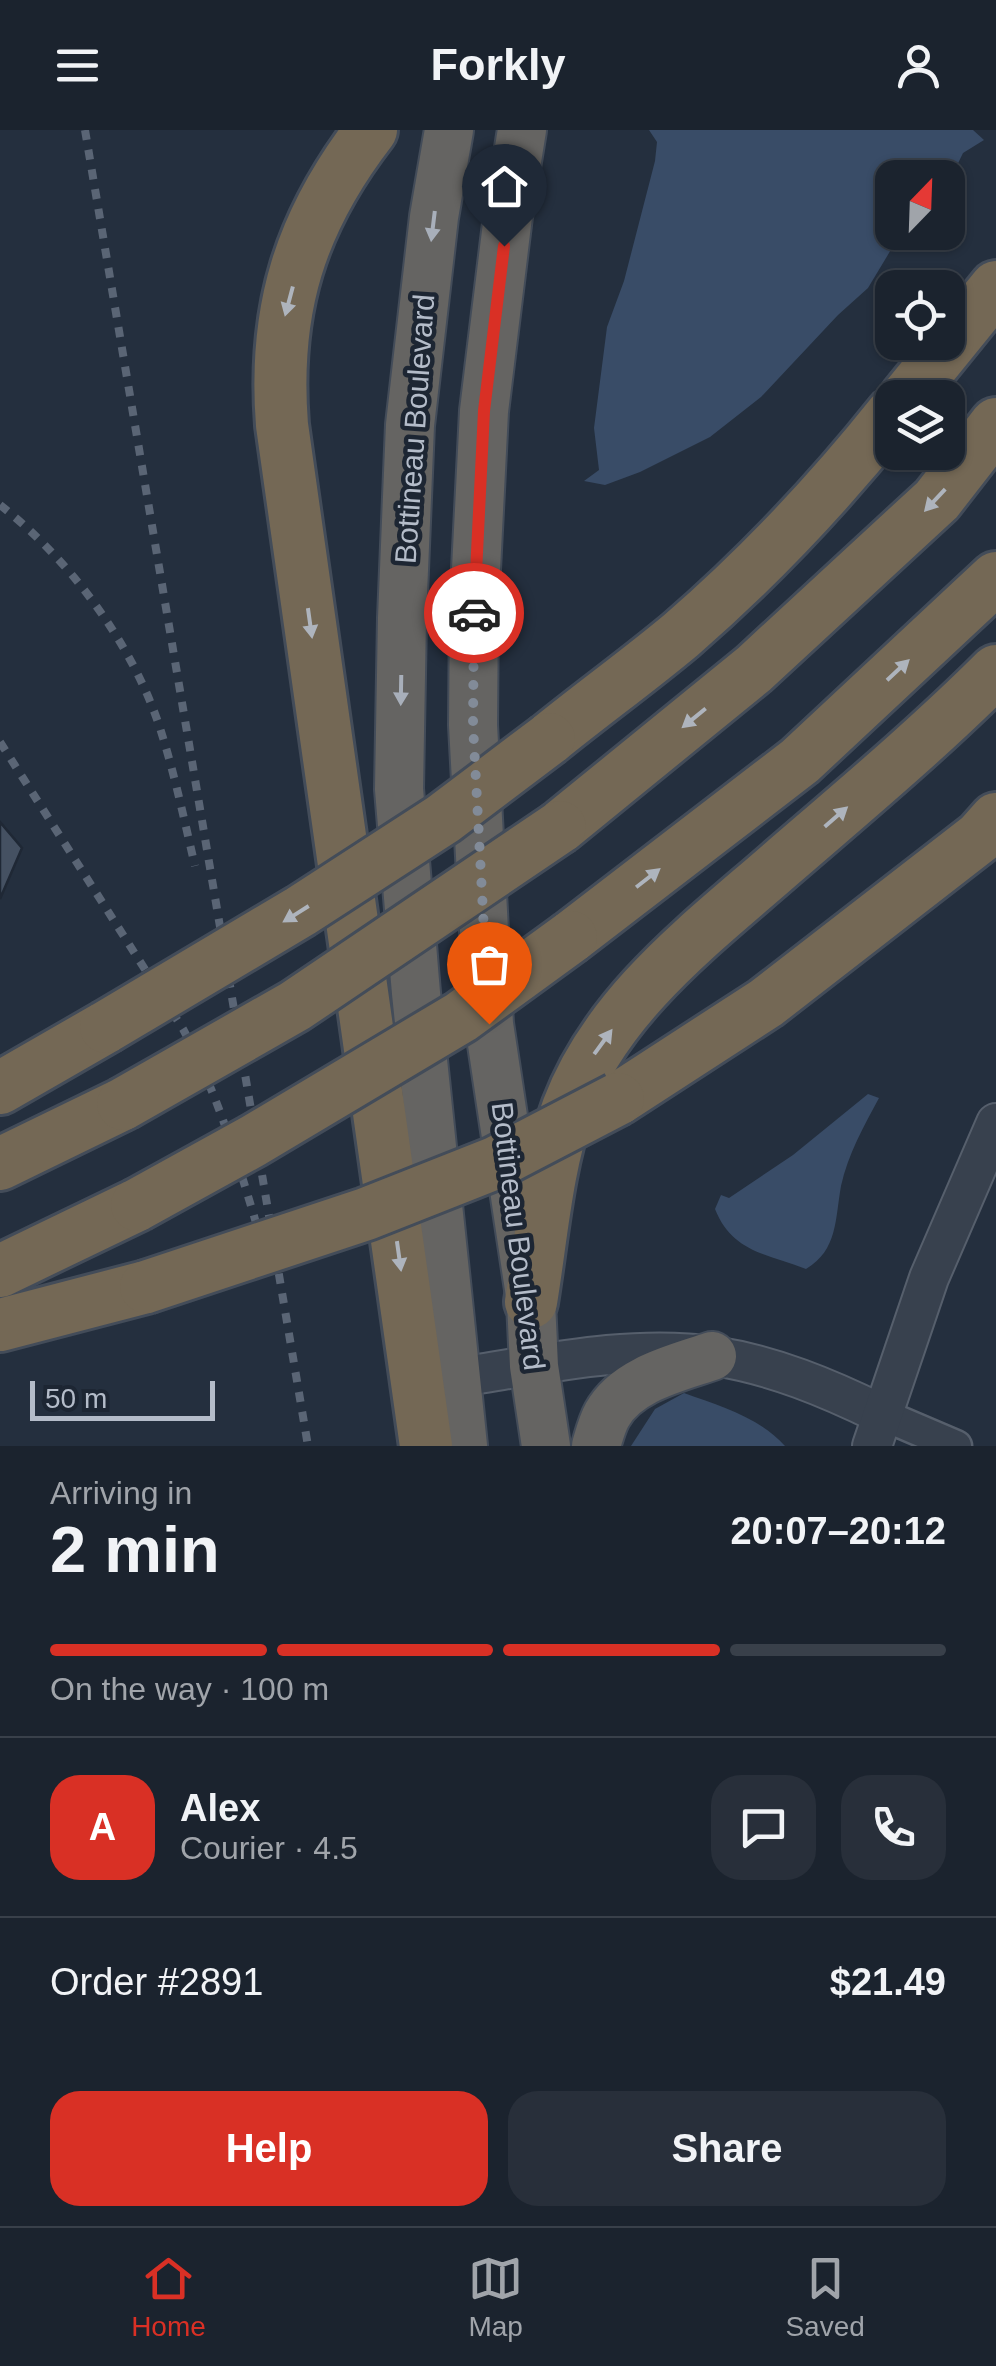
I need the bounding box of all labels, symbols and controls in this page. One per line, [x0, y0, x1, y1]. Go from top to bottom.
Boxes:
icon: menu [50, 38, 105, 93]
icon: person [891, 38, 946, 93]
text: Forkly [430, 39, 566, 90]
pin [462, 144, 547, 247]
icon: home [477, 159, 532, 214]
north arrow [875, 160, 965, 250]
map controls [875, 160, 965, 470]
one-way arrow [425, 211, 441, 243]
button: locate [875, 270, 965, 360]
one-way arrow [280, 286, 296, 317]
street label: Bottineau Boulevard [389, 293, 440, 565]
button: layers [875, 380, 965, 470]
one-way arrow [924, 487, 947, 511]
courier [424, 563, 524, 663]
icon: car [447, 586, 502, 641]
one-way arrow [302, 607, 318, 639]
one-way arrow [886, 659, 910, 682]
one-way arrow [393, 674, 409, 706]
one-way arrow [682, 707, 707, 728]
one-way arrow [823, 806, 848, 828]
one-way arrow [635, 867, 661, 888]
one-way arrow [282, 905, 310, 922]
pin [447, 922, 532, 1025]
icon: bag [462, 937, 517, 992]
one-way arrow [593, 1029, 613, 1055]
street label: Bottineau Boulevard [486, 1100, 551, 1372]
one-way arrow [392, 1241, 408, 1273]
scale bar [30, 1376, 215, 1420]
text: 50 m [45, 1383, 107, 1414]
text: Arriving in [50, 1475, 192, 1511]
text: 20:07–20:12 [730, 1510, 946, 1552]
text: 2 min [50, 1513, 220, 1586]
text: On the way · 100 m [50, 1671, 329, 1707]
button: chat [711, 1775, 816, 1880]
button: phone [841, 1775, 946, 1880]
text: Alex [180, 1787, 260, 1829]
text: A [89, 1806, 116, 1848]
text: Courier · 4.5 [180, 1830, 358, 1866]
text: Order #2891 [50, 1961, 263, 2003]
text: $21.49 [830, 1961, 946, 2003]
button: Help [50, 2091, 488, 2206]
button: Share [508, 2091, 946, 2206]
tab: Home [131, 2251, 206, 2343]
tab: Map [468, 2251, 523, 2343]
tab: Saved [785, 2251, 865, 2343]

